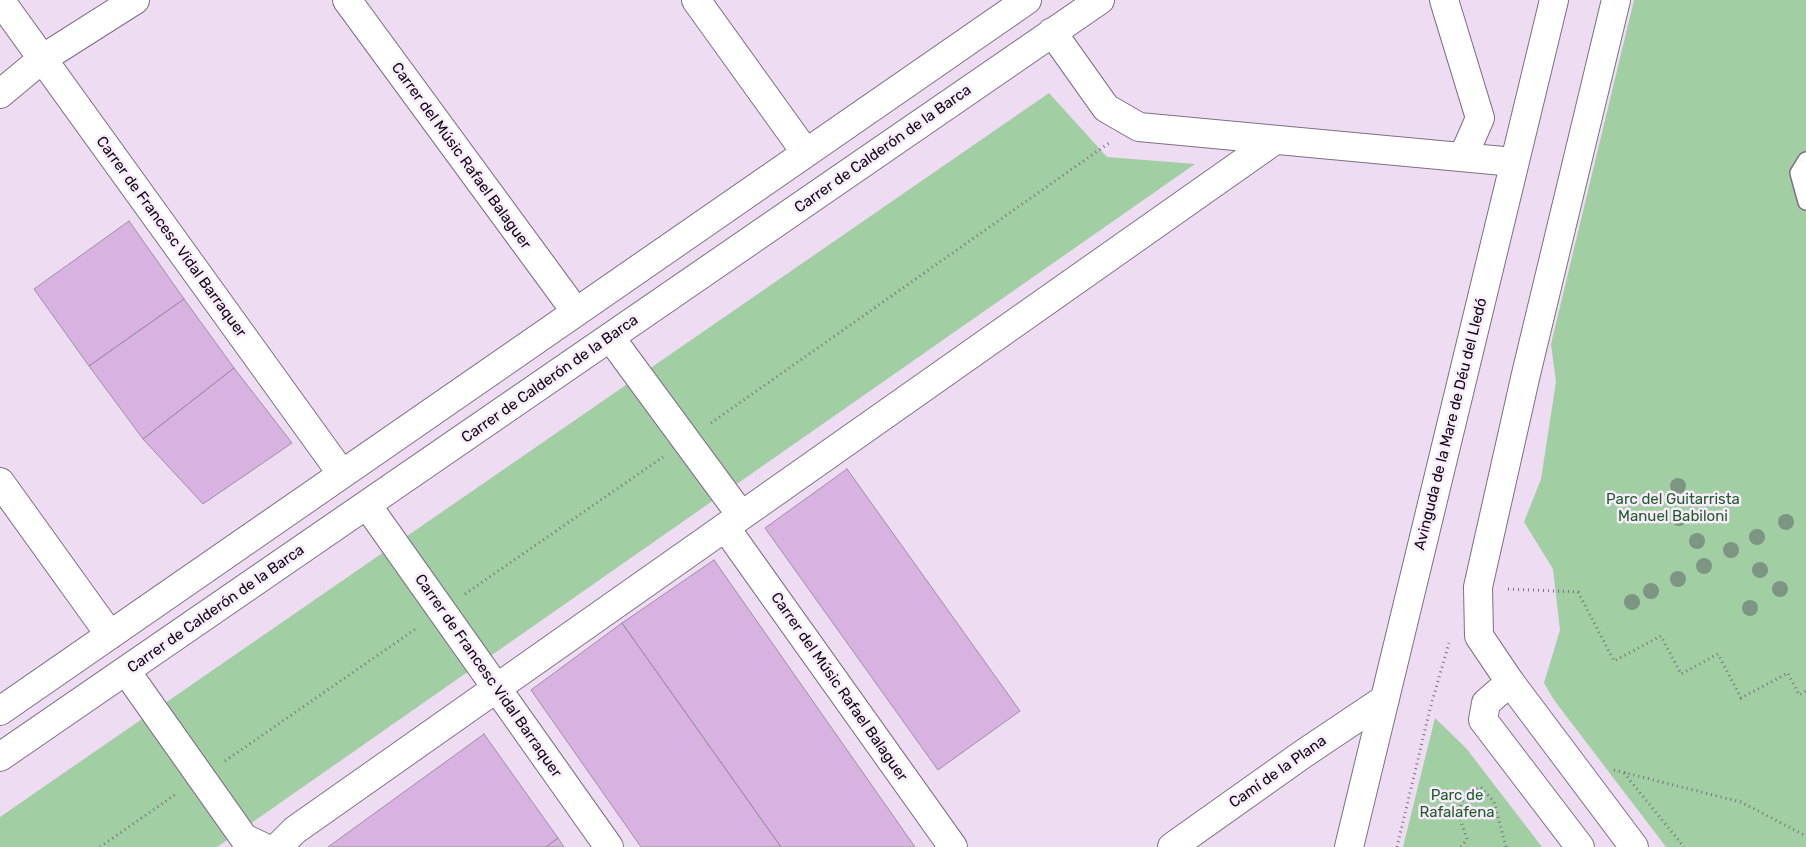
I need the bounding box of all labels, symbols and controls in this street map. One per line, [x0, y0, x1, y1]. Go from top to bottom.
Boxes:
street label: Carrer del Músic Rafael Balaguer [387, 59, 535, 253]
street label: Carrer de Calderón de la Barca [791, 81, 975, 217]
street label: Carrer de Francesc Vidal Barraquer [92, 133, 250, 341]
street label: Avinguda de la Mare de Déu del Lledó [1411, 296, 1491, 552]
street label: Carrer de Calderón de la Barca [458, 311, 642, 447]
park label: Parc del Guitarrista Manuel Babiloni [1606, 491, 1740, 526]
street label: Carrer de Calderón de la Barca [124, 541, 308, 677]
street label: Carrer de Francesc Vidal Barraquer [411, 571, 565, 781]
street label: Carrer del Músic Rafael Balaguer [767, 589, 911, 785]
street label: Camí de la Plana [1226, 732, 1330, 812]
park label: Parc de Rafalafena [1419, 787, 1495, 822]

